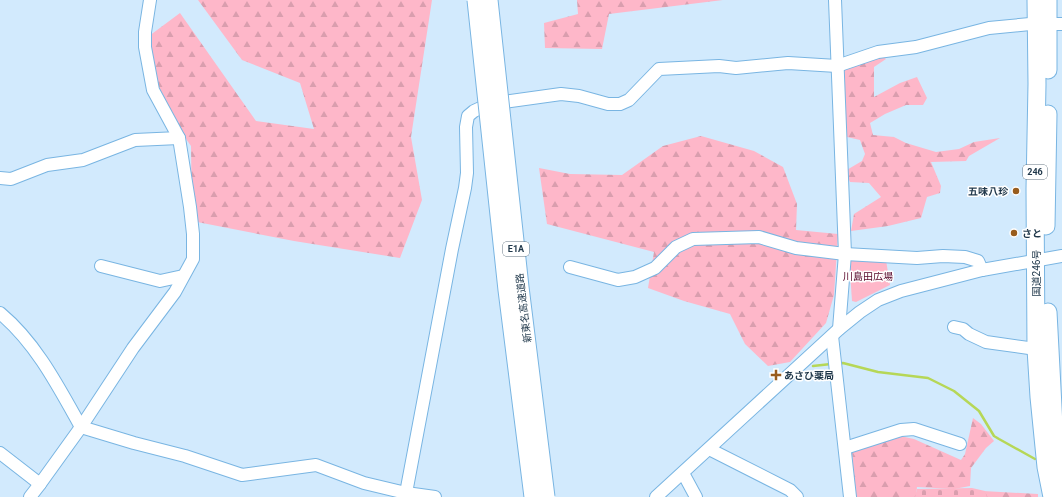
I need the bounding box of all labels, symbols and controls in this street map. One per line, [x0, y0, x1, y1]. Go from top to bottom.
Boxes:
road number: 246 [1023, 165, 1047, 179]
place label: 五味八珍 [968, 186, 1009, 197]
marker: 五味八珍 [1011, 186, 1021, 196]
marker: さと [1009, 228, 1019, 238]
place label: さと [1022, 228, 1042, 239]
road number: E1A [503, 242, 529, 256]
street label: 国道246号 [1031, 250, 1042, 296]
park label: 川島田広場 [843, 271, 893, 282]
street label: 新東名高速道路 [514, 273, 533, 343]
marker: あさひ薬局 [771, 370, 781, 380]
place label: あさひ薬局 [784, 370, 834, 381]

